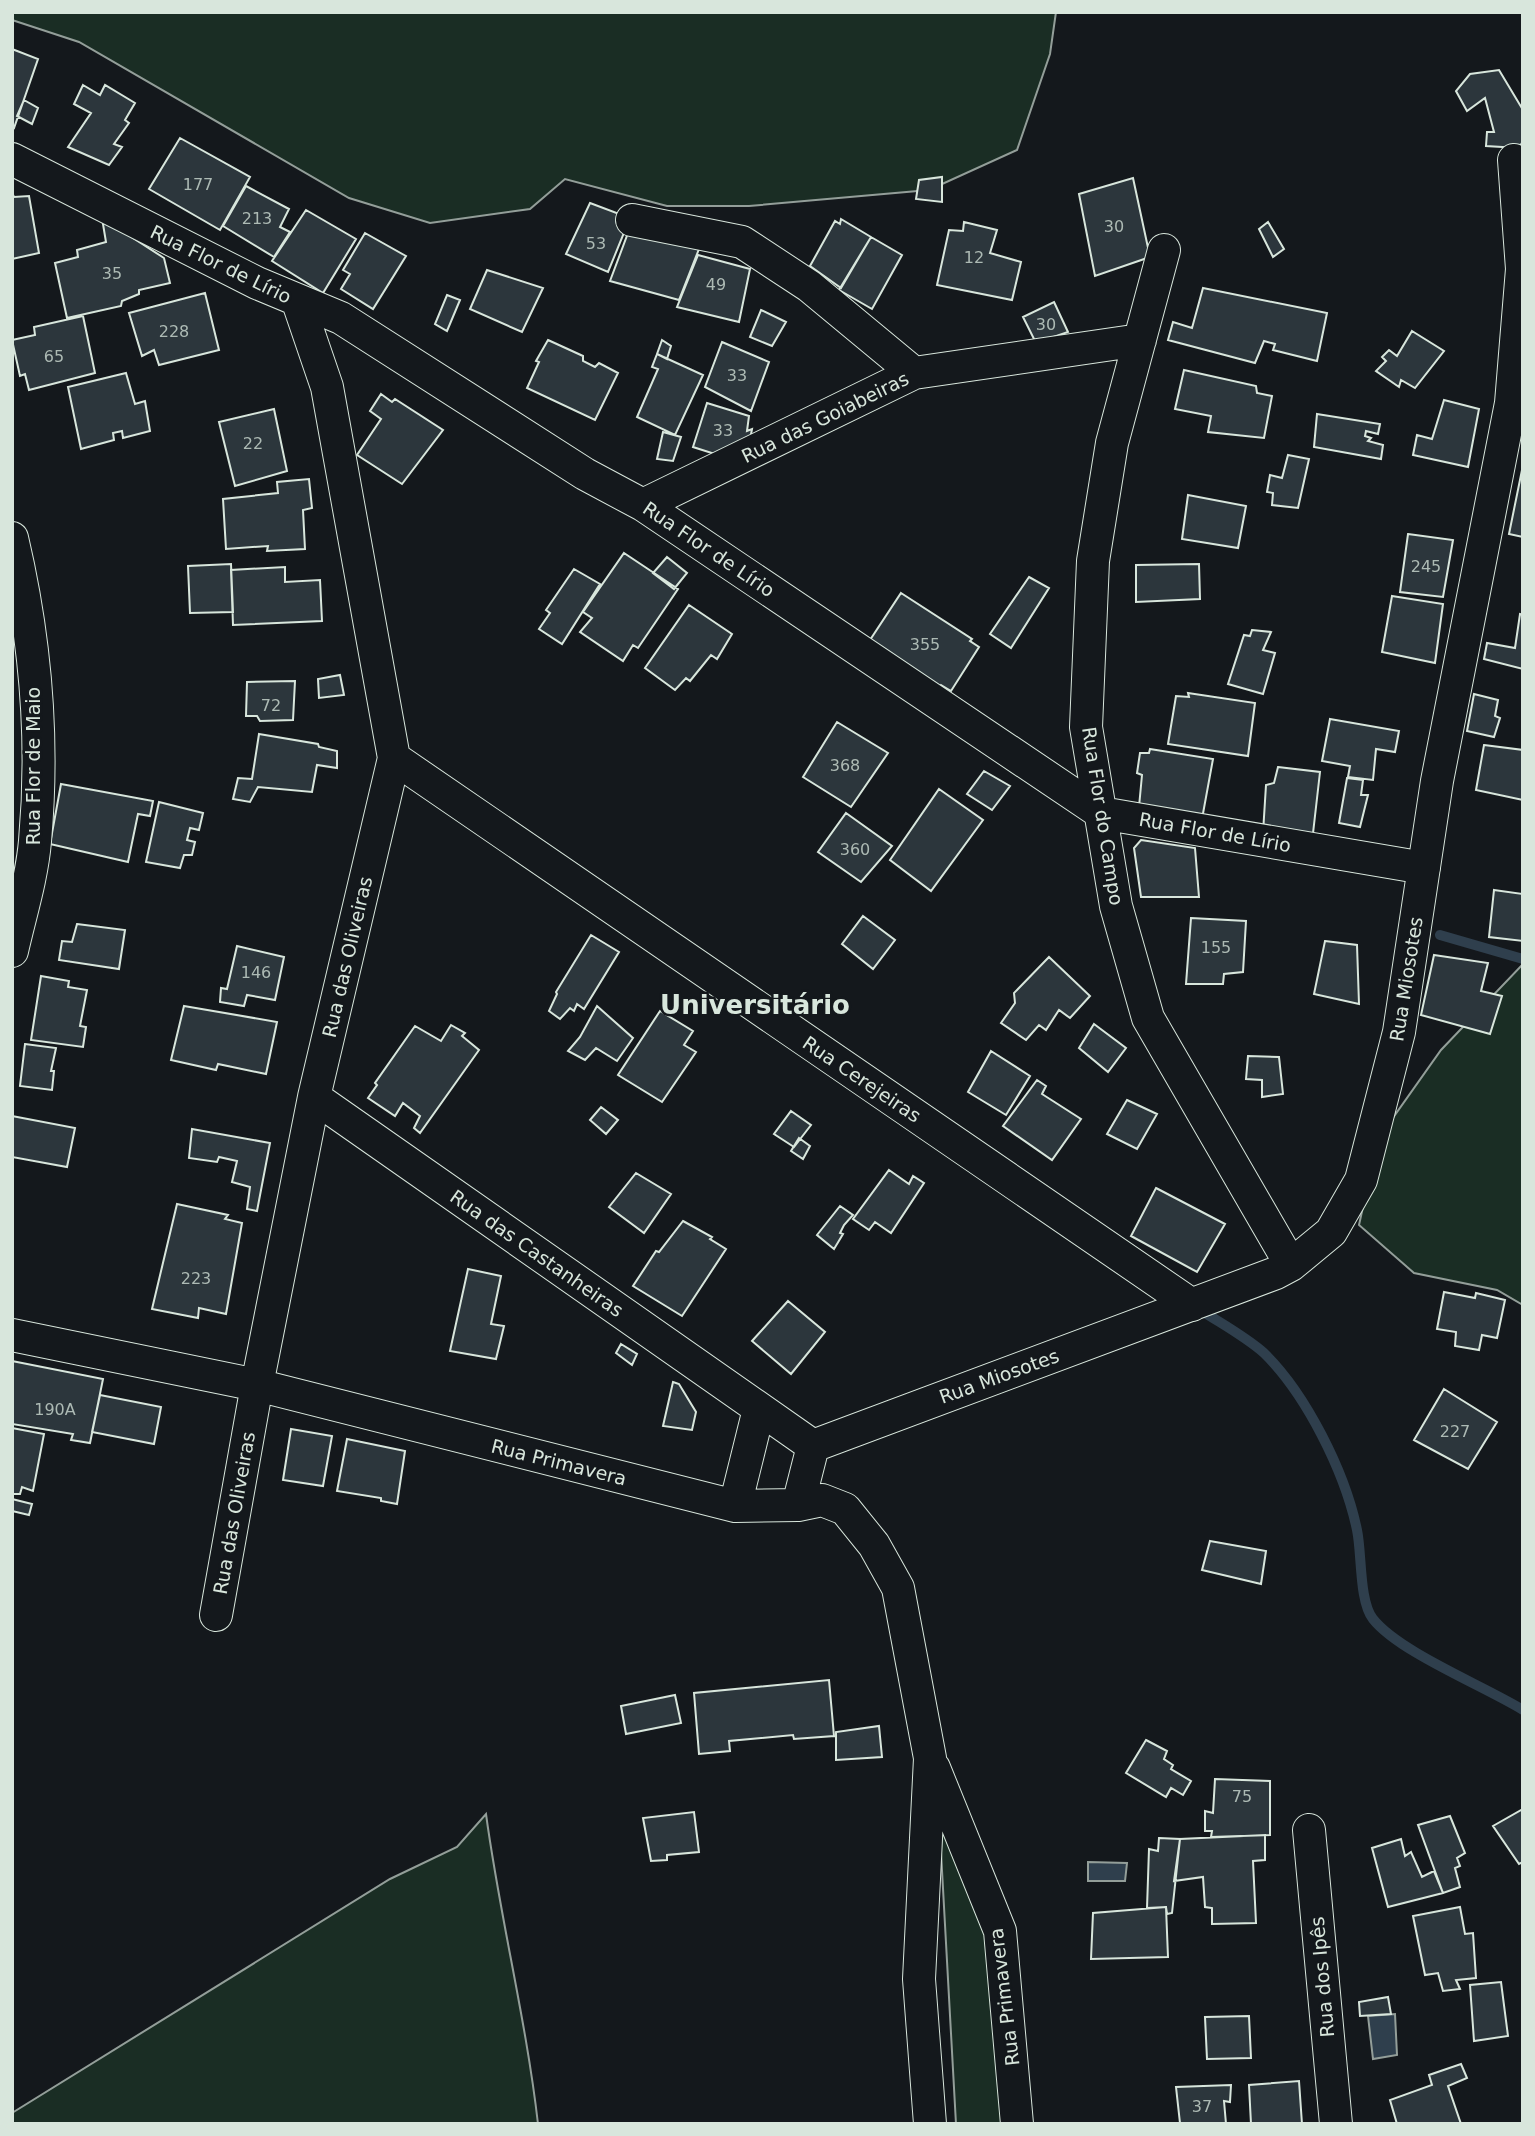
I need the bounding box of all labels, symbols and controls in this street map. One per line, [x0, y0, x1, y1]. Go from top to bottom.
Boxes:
house number: 177 [183, 175, 213, 194]
house number: 213 [242, 209, 272, 228]
house number: 30 [1104, 217, 1124, 236]
street label: Rua Flor de Lírio [147, 220, 295, 308]
house number: 53 [586, 234, 606, 253]
house number: 12 [964, 248, 984, 267]
house number: 35 [102, 264, 122, 283]
house number: 49 [706, 275, 726, 294]
house number: 30 [1036, 315, 1056, 334]
house number: 228 [159, 322, 189, 341]
house number: 65 [44, 347, 64, 366]
house number: 33 [727, 366, 747, 385]
street label: Rua das Goiabeiras [738, 367, 912, 467]
house number: 33 [713, 421, 733, 440]
house number: 22 [243, 434, 263, 453]
street label: Rua Flor de Lírio [639, 497, 779, 601]
house number: 245 [1411, 557, 1441, 576]
house number: 355 [910, 635, 940, 654]
street label: Rua Flor de Maio [22, 687, 44, 845]
house number: 72 [261, 696, 281, 715]
street label: Rua Flor do Campo [1078, 725, 1128, 907]
house number: 368 [830, 756, 860, 775]
street label: Rua Flor de Lírio [1137, 808, 1293, 856]
house number: 360 [840, 840, 870, 859]
street label: Rua das Oliveiras [318, 874, 376, 1040]
street label: Rua Miosotes [1385, 915, 1427, 1043]
house number: 155 [1201, 938, 1231, 957]
house number: 146 [241, 963, 271, 982]
district label: Universitário [660, 990, 850, 1020]
street label: Rua Cerejeiras [799, 1031, 925, 1127]
street label: Rua das Castanheiras [446, 1185, 628, 1321]
house number: 223 [181, 1269, 211, 1288]
street label: Rua Miosotes [936, 1344, 1062, 1408]
house number: 190A [34, 1400, 76, 1419]
house number: 227 [1440, 1422, 1470, 1441]
street label: Rua das Oliveiras [209, 1430, 259, 1596]
street label: Rua Primavera [489, 1435, 629, 1489]
house number: 75 [1232, 1787, 1252, 1806]
street label: Rua dos Ipês [1306, 1916, 1338, 2038]
street label: Rua Primavera [985, 1927, 1023, 2067]
house number: 37 [1192, 2097, 1212, 2116]

